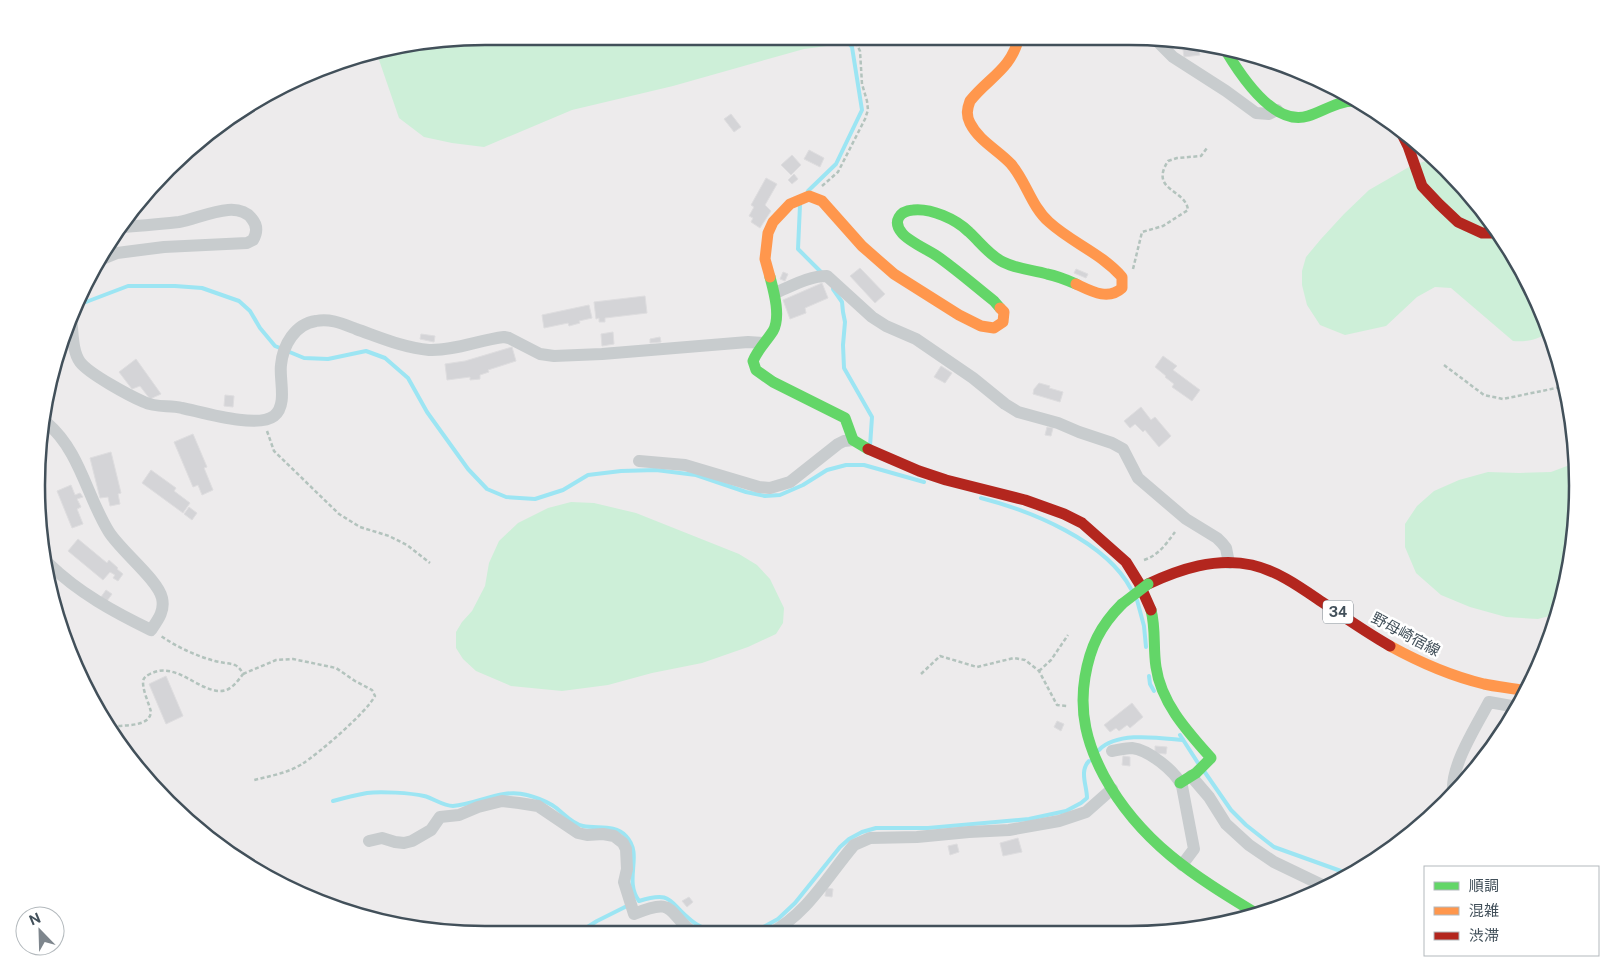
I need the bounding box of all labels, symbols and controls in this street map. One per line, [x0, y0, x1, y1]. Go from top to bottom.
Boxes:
road number: 34 [1323, 600, 1353, 624]
street label: 野母崎宿線 [1369, 609, 1443, 659]
legend [1424, 866, 1599, 956]
text: 順調 [1469, 877, 1499, 894]
text: 混雑 [1469, 902, 1499, 919]
north arrow [15, 906, 65, 956]
text: N [27, 910, 43, 929]
text: 渋滞 [1469, 927, 1499, 944]

